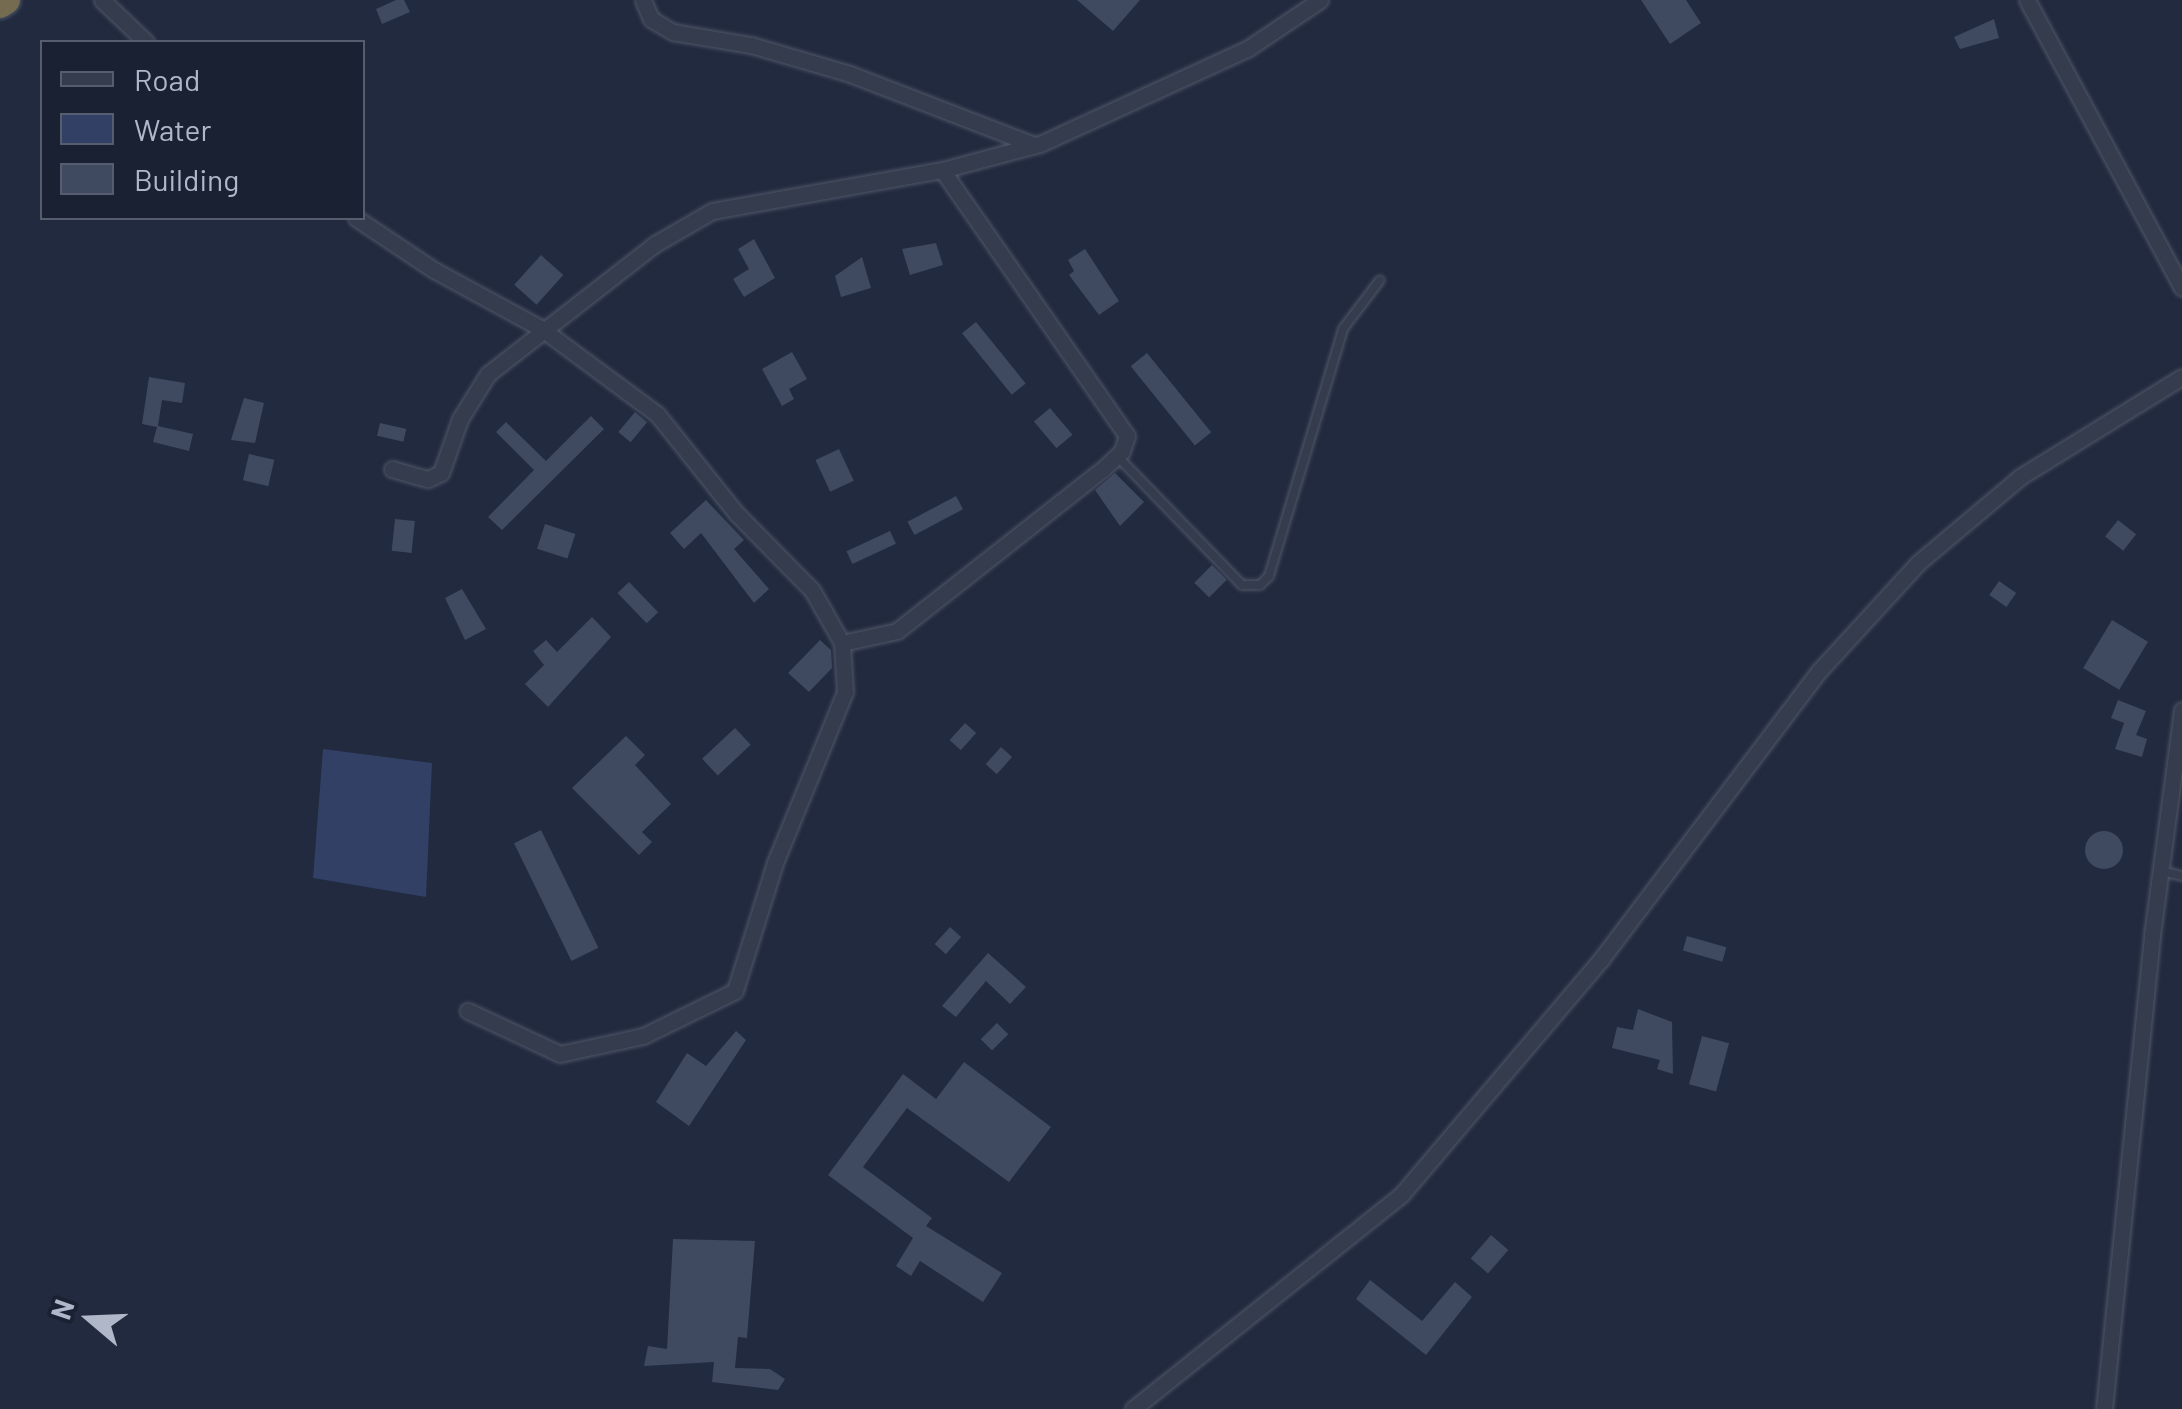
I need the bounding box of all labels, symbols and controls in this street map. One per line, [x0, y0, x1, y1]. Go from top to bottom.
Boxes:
legend [40, 40, 365, 220]
text: Road [134, 61, 200, 97]
text: Water [134, 111, 212, 147]
text: Building [134, 161, 239, 197]
north arrow [40, 1269, 140, 1369]
text: N [43, 1295, 81, 1324]

